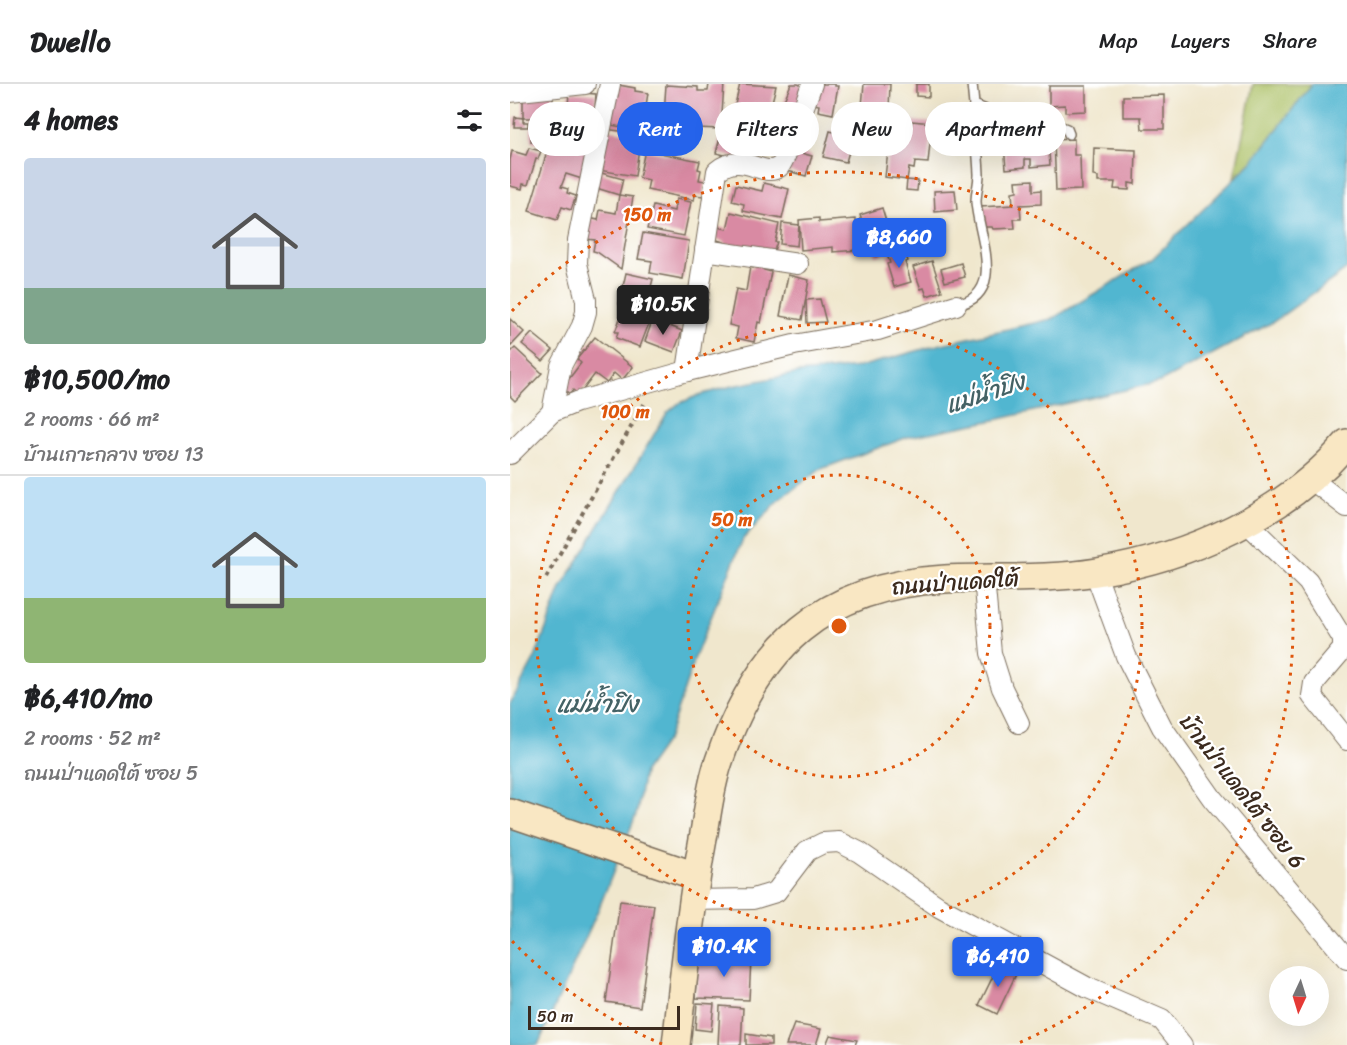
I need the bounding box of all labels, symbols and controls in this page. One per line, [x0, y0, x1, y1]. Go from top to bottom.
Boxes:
text: Dwello [30, 17, 111, 66]
text: Map [1099, 22, 1138, 60]
text: Layers [1171, 22, 1230, 60]
text: Share [1263, 22, 1317, 60]
text: 4 homes [24, 97, 118, 143]
chip: Buy [528, 102, 605, 156]
chip: Rent [617, 102, 703, 156]
chip: Filters [715, 102, 819, 156]
chip: New [831, 102, 913, 156]
chip: Apartment [925, 102, 1066, 156]
icon: filters [453, 104, 486, 137]
icon: home [201, 197, 309, 305]
text: 150 m [623, 199, 671, 231]
pin: ฿8,660 [850, 218, 948, 269]
text: ฿8,660 [866, 220, 932, 255]
pin: ฿10.5K [614, 285, 712, 336]
text: ฿10.5K [631, 287, 695, 322]
text: ฿10,500/mo [24, 356, 170, 402]
water label: แม่น้ำปิง [940, 360, 1033, 426]
text: 100 m [601, 396, 650, 428]
text: 2 rooms · 66 m² [24, 402, 160, 437]
text: บ้านเกาะกลาง ซอย 13 [24, 437, 204, 472]
text: 50 m [712, 504, 753, 536]
icon: home [201, 516, 309, 624]
street label: ถนนป่าแดดใต้ [890, 558, 1023, 606]
centre of rings [829, 616, 849, 636]
text: ฿6,410/mo [24, 675, 152, 721]
water label: แม่น้ำปิง [556, 683, 641, 725]
street label: บ้านป่าแดดใต้ ซอย 6 [1169, 705, 1316, 877]
text: 2 rooms · 52 m² [24, 721, 161, 756]
text: ถนนป่าแดดใต้ ซอย 5 [24, 756, 198, 791]
pin: ฿10.4K [675, 927, 773, 978]
text: ฿10.4K [692, 929, 756, 964]
pin: ฿6,410 [949, 937, 1047, 988]
text: ฿6,410 [966, 939, 1030, 974]
north arrow [1269, 966, 1329, 1026]
map controls [1269, 966, 1329, 1026]
text: 50 m [537, 1002, 573, 1031]
scale bar [528, 1003, 680, 1030]

